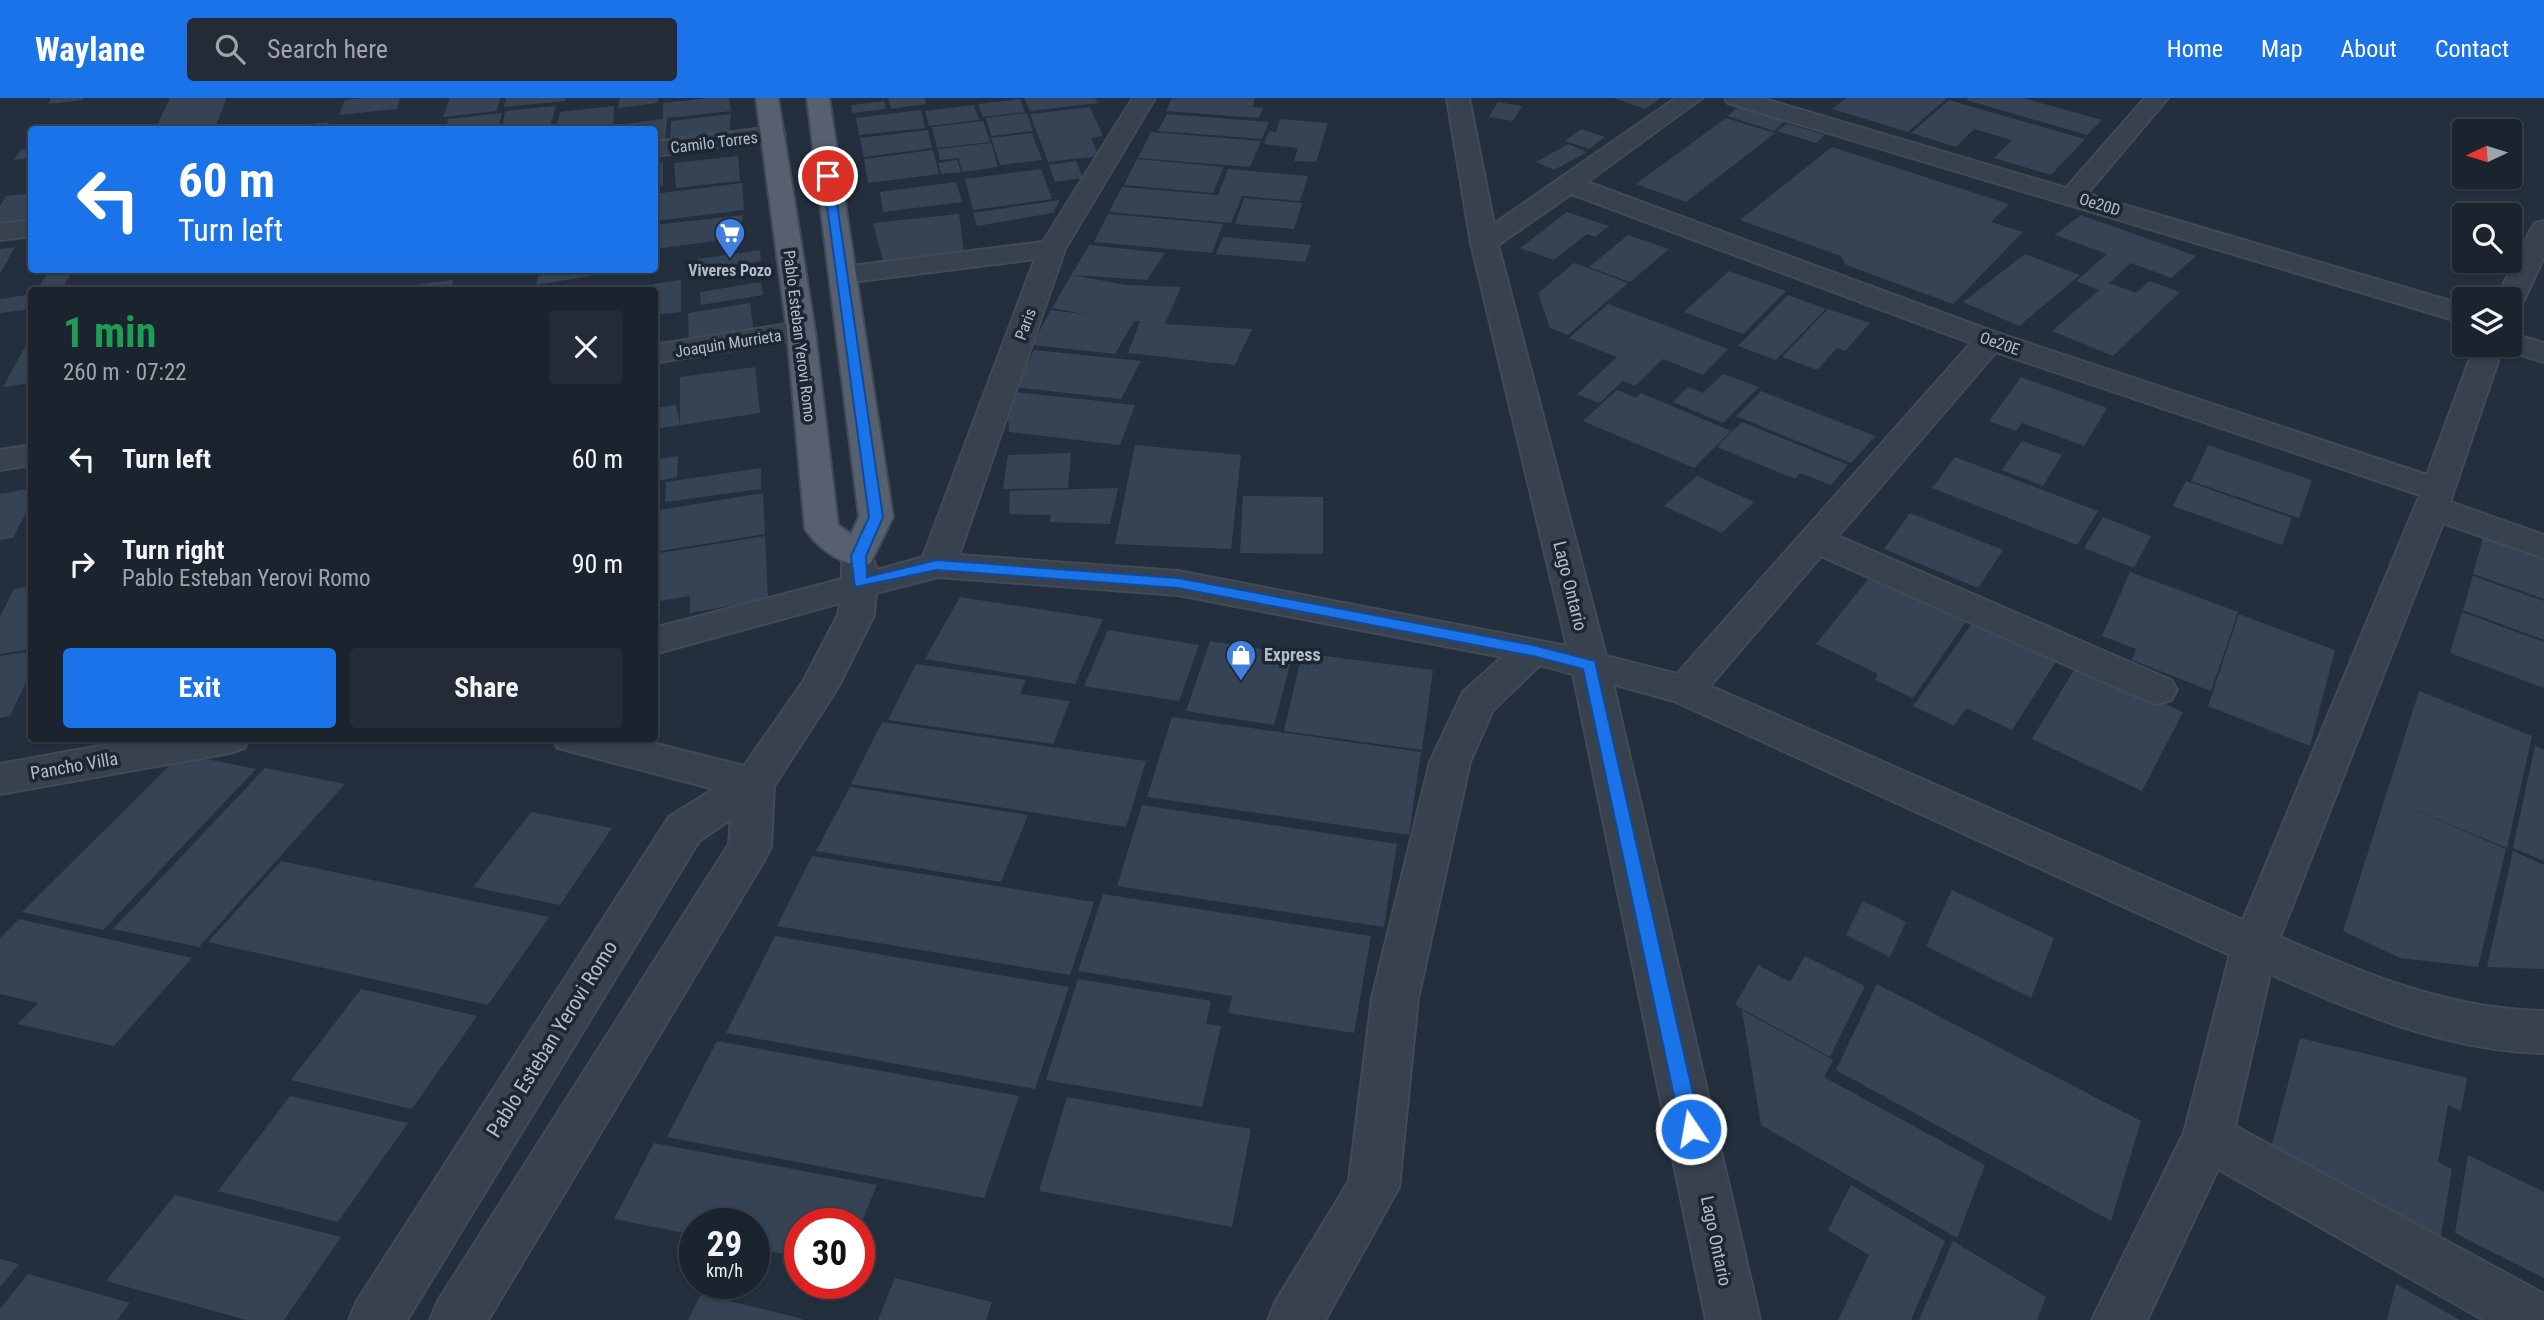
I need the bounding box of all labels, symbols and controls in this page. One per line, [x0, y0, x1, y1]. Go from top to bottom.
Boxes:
search box [187, 18, 677, 81]
text: Waylane [35, 30, 145, 69]
icon: search [211, 30, 249, 68]
text: Search here [267, 34, 388, 64]
text: Home [2167, 35, 2223, 63]
text: Map [2261, 35, 2303, 63]
text: About [2341, 35, 2397, 63]
text: Contact [2435, 35, 2509, 63]
north arrow [2452, 119, 2522, 189]
map controls [2452, 119, 2522, 357]
street label: Camilo Torres [669, 128, 759, 157]
pin [798, 146, 858, 206]
text: 60 m [178, 152, 275, 209]
icon: left [63, 154, 154, 245]
icon: arrive [809, 157, 847, 195]
street label: Oe20D [2077, 189, 2123, 220]
button: search [2452, 203, 2522, 273]
text: Turn left [178, 211, 283, 249]
supermarket icon: Viveres Pozo [713, 216, 747, 260]
street label: Pablo Esteban Yerovi Romo [780, 249, 819, 423]
place label: Viveres Pozo [688, 261, 772, 280]
button: layers [2452, 287, 2522, 357]
street label: Paris [1011, 306, 1040, 343]
text: 1 min [63, 308, 156, 357]
button: close [549, 310, 623, 384]
street label: Joaquin Murrieta [674, 326, 783, 361]
street label: Oe20E [1977, 328, 2022, 359]
text: 260 m · 07:22 [63, 359, 187, 386]
icon: left [63, 440, 101, 478]
text: Turn left [122, 444, 211, 474]
text: 60 m [572, 444, 623, 474]
text: Turn right [122, 535, 224, 565]
street label: Lago Ontario [1549, 539, 1592, 633]
icon: right [63, 545, 101, 583]
text: 90 m [572, 549, 623, 579]
text: Pablo Esteban Yerovi Romo [122, 565, 371, 592]
shop icon: Express [1224, 638, 1258, 682]
place label: Express [1264, 644, 1321, 665]
button: Exit [63, 648, 336, 728]
button: Share [350, 648, 623, 728]
street label: Pancho Villa [29, 747, 119, 784]
street label: Pablo Esteban Yerovi Romo [482, 936, 622, 1142]
position arrow [1654, 1092, 1728, 1166]
street label: Lago Ontario [1697, 1194, 1736, 1288]
speed limit sign: 30 [784, 1208, 875, 1299]
text: 29 [707, 1224, 742, 1265]
text: km/h [706, 1260, 743, 1281]

